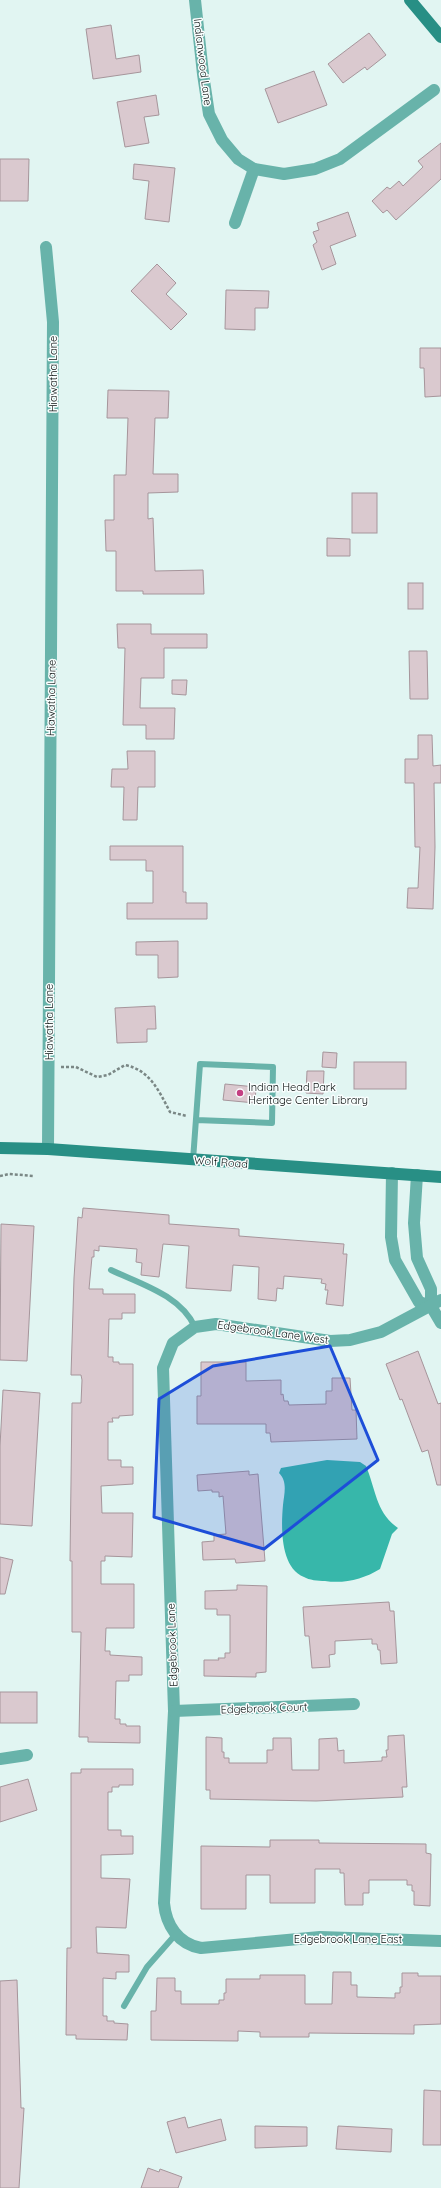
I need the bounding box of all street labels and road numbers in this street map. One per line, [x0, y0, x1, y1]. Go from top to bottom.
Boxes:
street label: Indianwood Lane [191, 18, 215, 106]
street label: Hiawatha Lane [46, 336, 60, 412]
street label: Hiawatha Lane [43, 660, 59, 736]
street label: Hiawatha Lane [42, 984, 56, 1060]
street label: Wolf Road [194, 1153, 248, 1171]
street label: Edgebrook Lane West [216, 1317, 330, 1347]
street label: Edgebrook Lane [164, 1603, 180, 1687]
street label: Edgebrook Court [220, 1699, 308, 1717]
street label: Edgebrook Lane East [294, 1932, 402, 1946]

